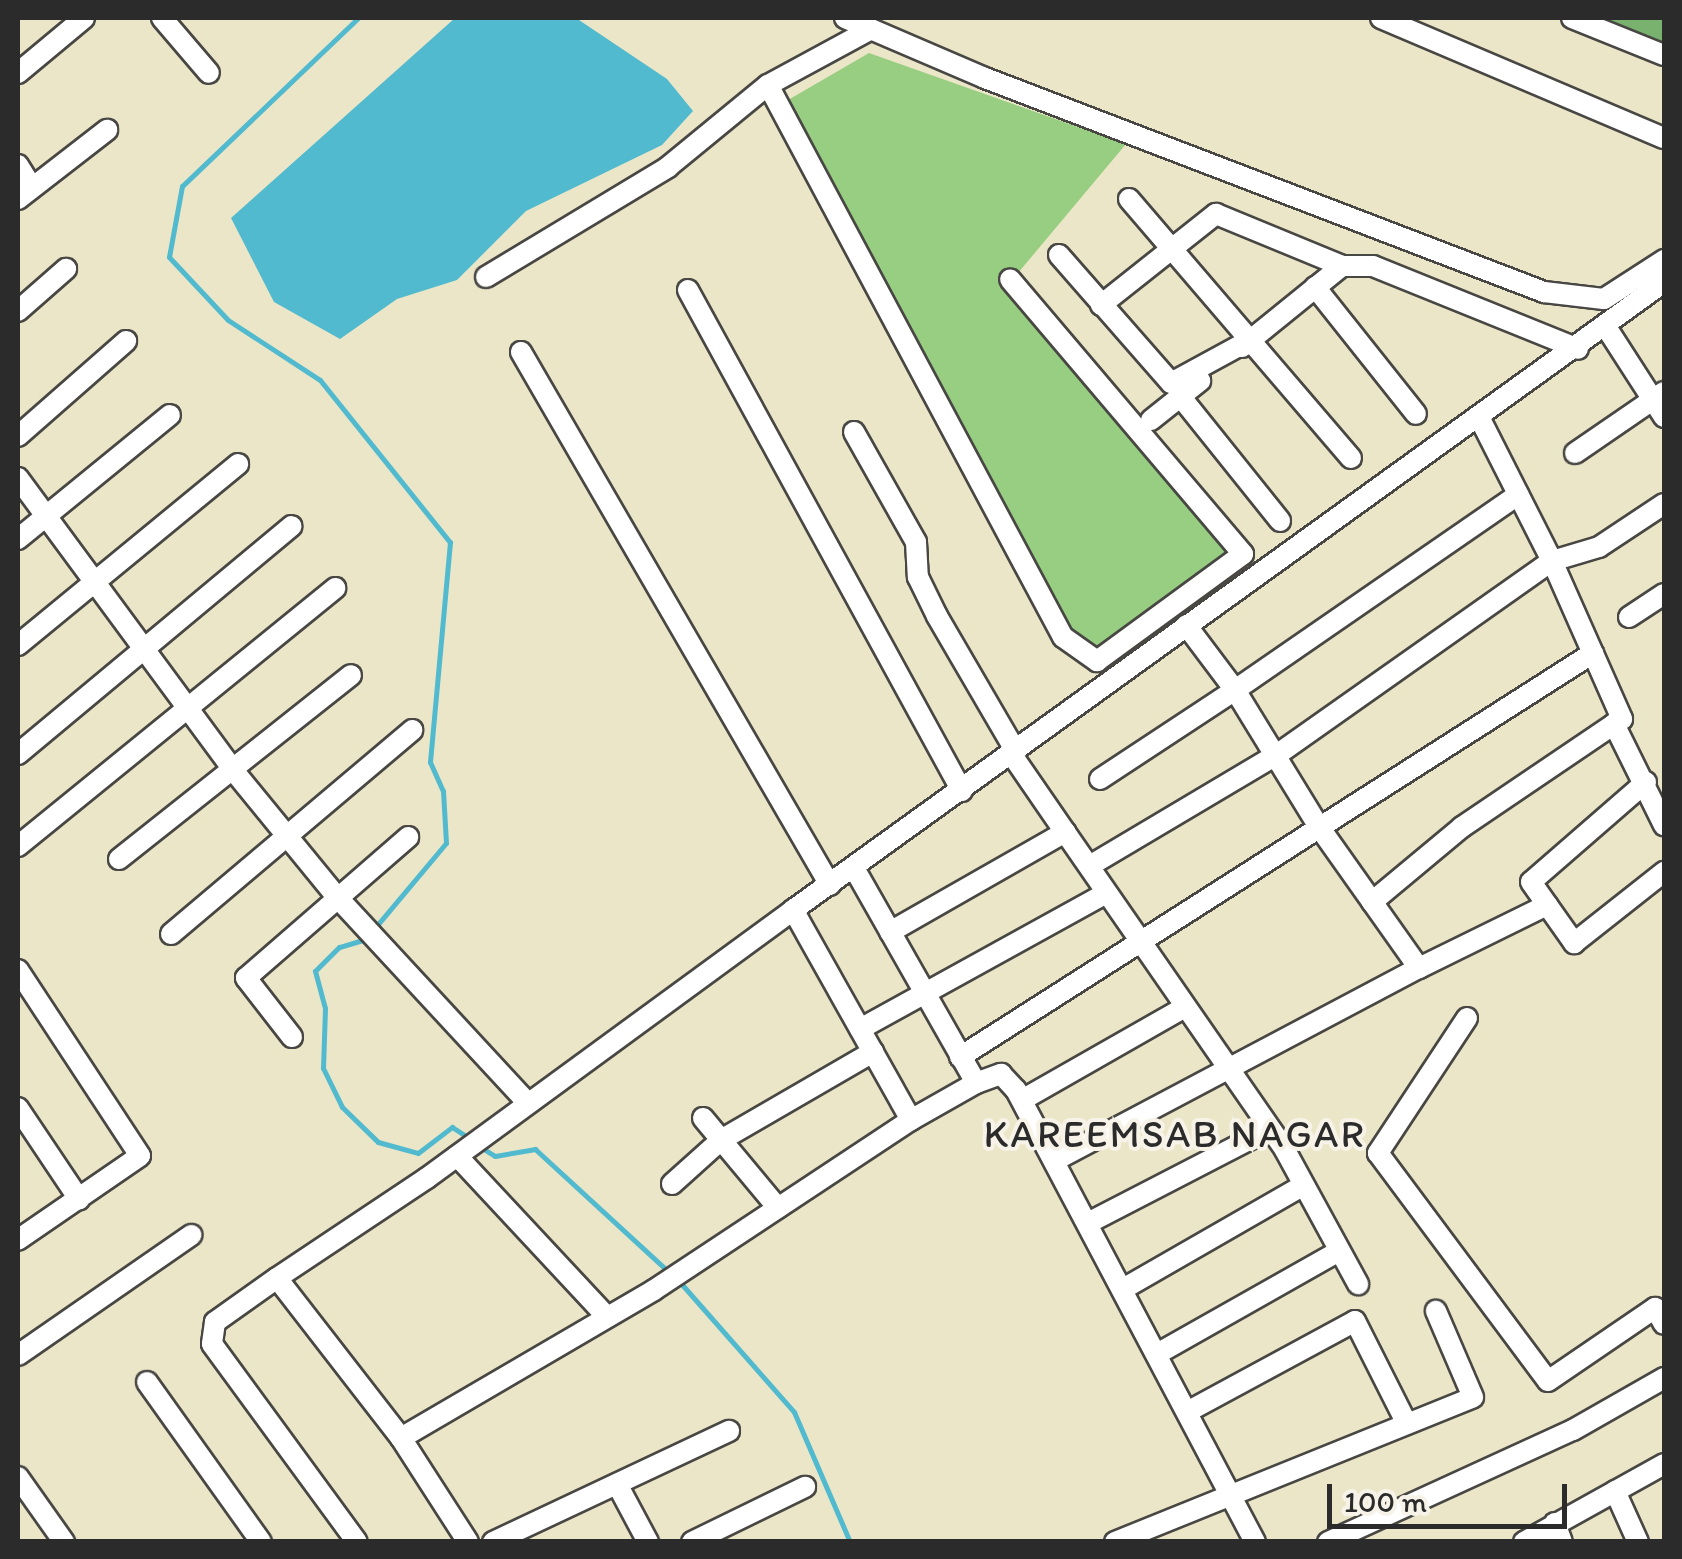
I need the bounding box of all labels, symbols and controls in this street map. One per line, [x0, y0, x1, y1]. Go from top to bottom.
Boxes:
district label: KAREEMSAB NAGAR [983, 1112, 1367, 1158]
scale bar [1332, 1464, 1572, 1526]
text: 100 m [1344, 1483, 1427, 1520]

